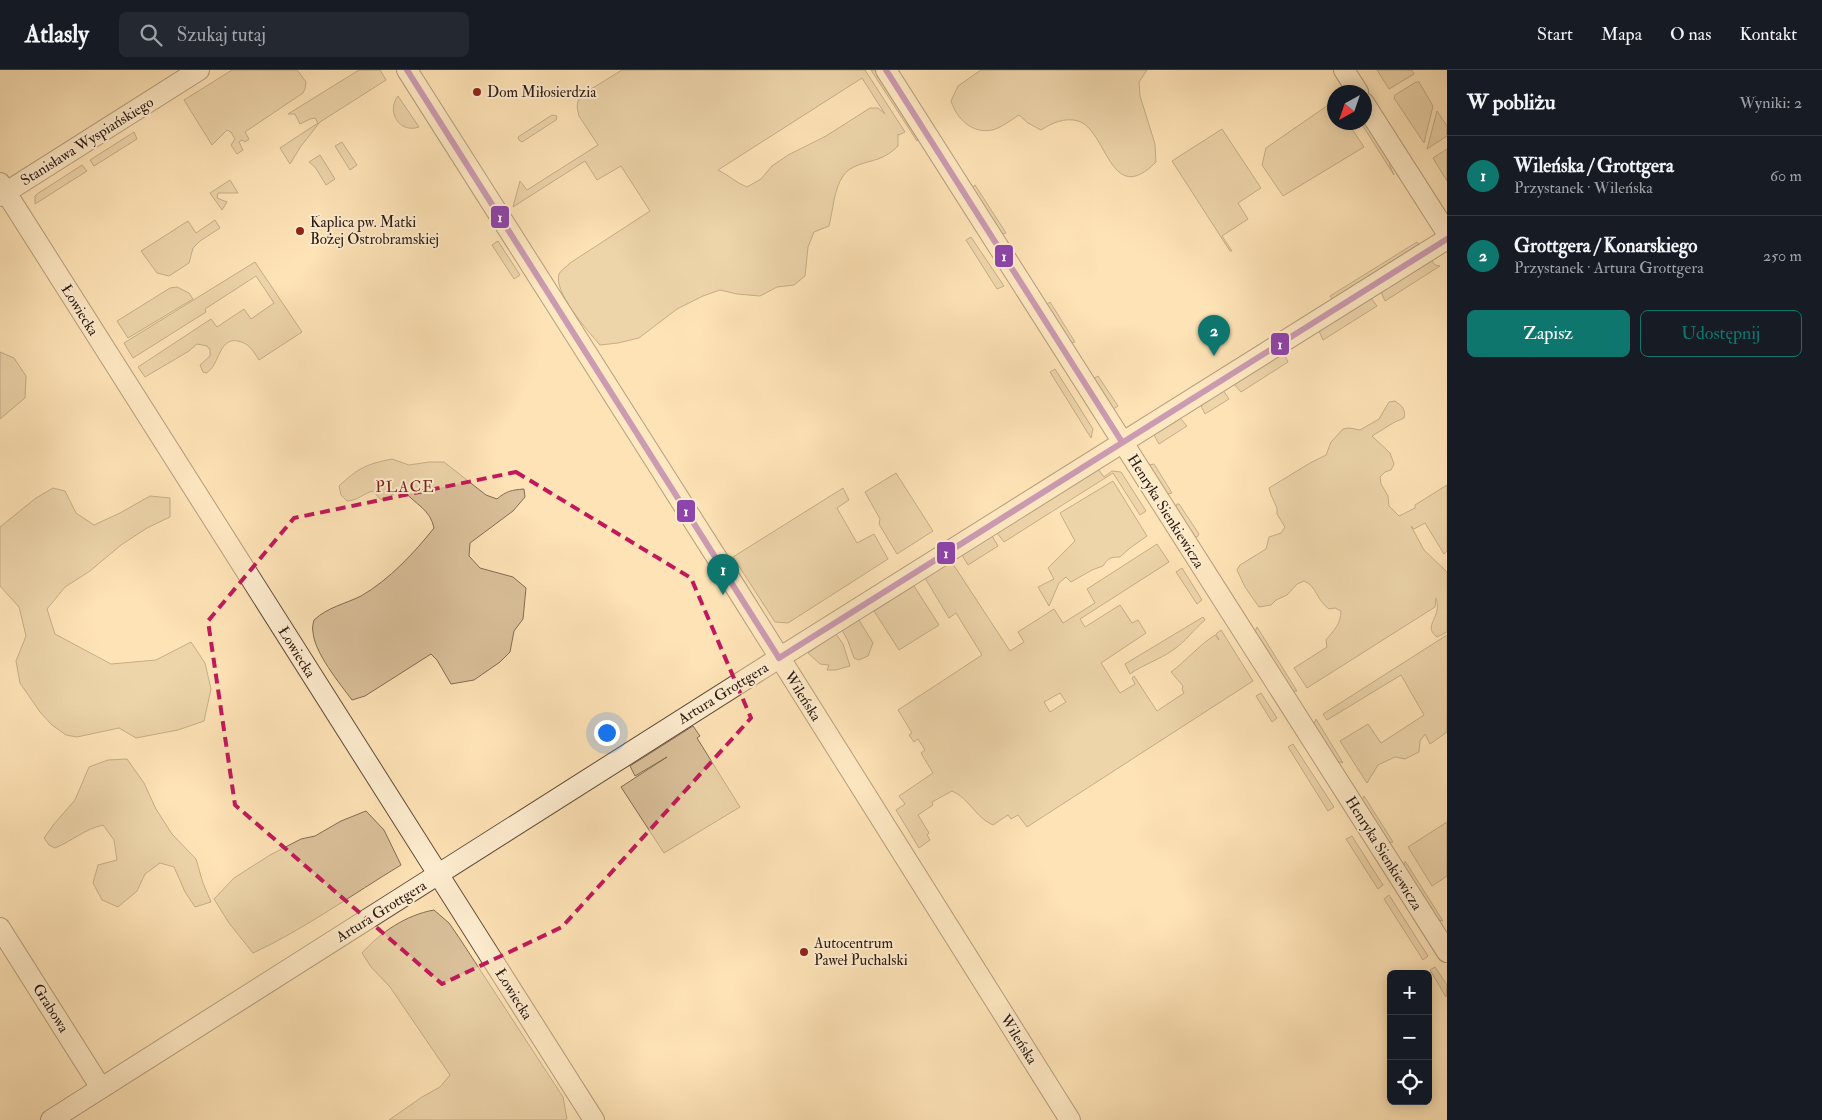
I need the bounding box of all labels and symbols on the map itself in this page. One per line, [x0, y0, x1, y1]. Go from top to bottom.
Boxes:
place label: Dom Miłosierdzia [487, 83, 597, 102]
north arrow [1327, 85, 1372, 130]
marker: Dom Miłosierdzia [471, 86, 483, 98]
street label: Stanisława Wyspiańskiego [17, 93, 158, 191]
line badge: 1 [490, 205, 510, 229]
text: 1 [498, 209, 503, 226]
place label: Kaplica pw. Matki Bożej Ostrobramskiej [310, 213, 439, 249]
marker: Kaplica pw. Matki Bożej Ostrobramskiej [294, 225, 306, 237]
line badge: 1 [994, 244, 1014, 268]
text: 1 [1002, 248, 1007, 265]
street label: Łowiecka [56, 281, 103, 340]
pin: 2 [1198, 315, 1230, 356]
line badge: 1 [1270, 332, 1290, 356]
text: 1 [1278, 336, 1283, 353]
street label: Henryka Sienkiewicza [1123, 451, 1209, 573]
district label: PLACE [375, 477, 435, 497]
line badge: 1 [676, 499, 696, 523]
text: 1 [684, 503, 689, 520]
line badge: 1 [936, 541, 956, 565]
text: 1 [944, 545, 949, 562]
pin: 1 [707, 554, 739, 595]
street label: Łowiecka [273, 623, 320, 682]
street label: Artura Grottgera [674, 658, 773, 729]
street label: Wileńska [779, 667, 826, 725]
your location [594, 720, 620, 746]
street label: Henryka Sienkiewicza [1341, 793, 1427, 915]
street label: Artura Grottgera [332, 876, 431, 947]
place label: Autocentrum Paweł Puchalski [813, 934, 908, 970]
marker: Autocentrum Paweł Puchalski [798, 946, 810, 958]
street label: Łowiecka [490, 965, 537, 1024]
street label: Grabowa [28, 980, 73, 1037]
street label: Wileńska [995, 1010, 1042, 1068]

